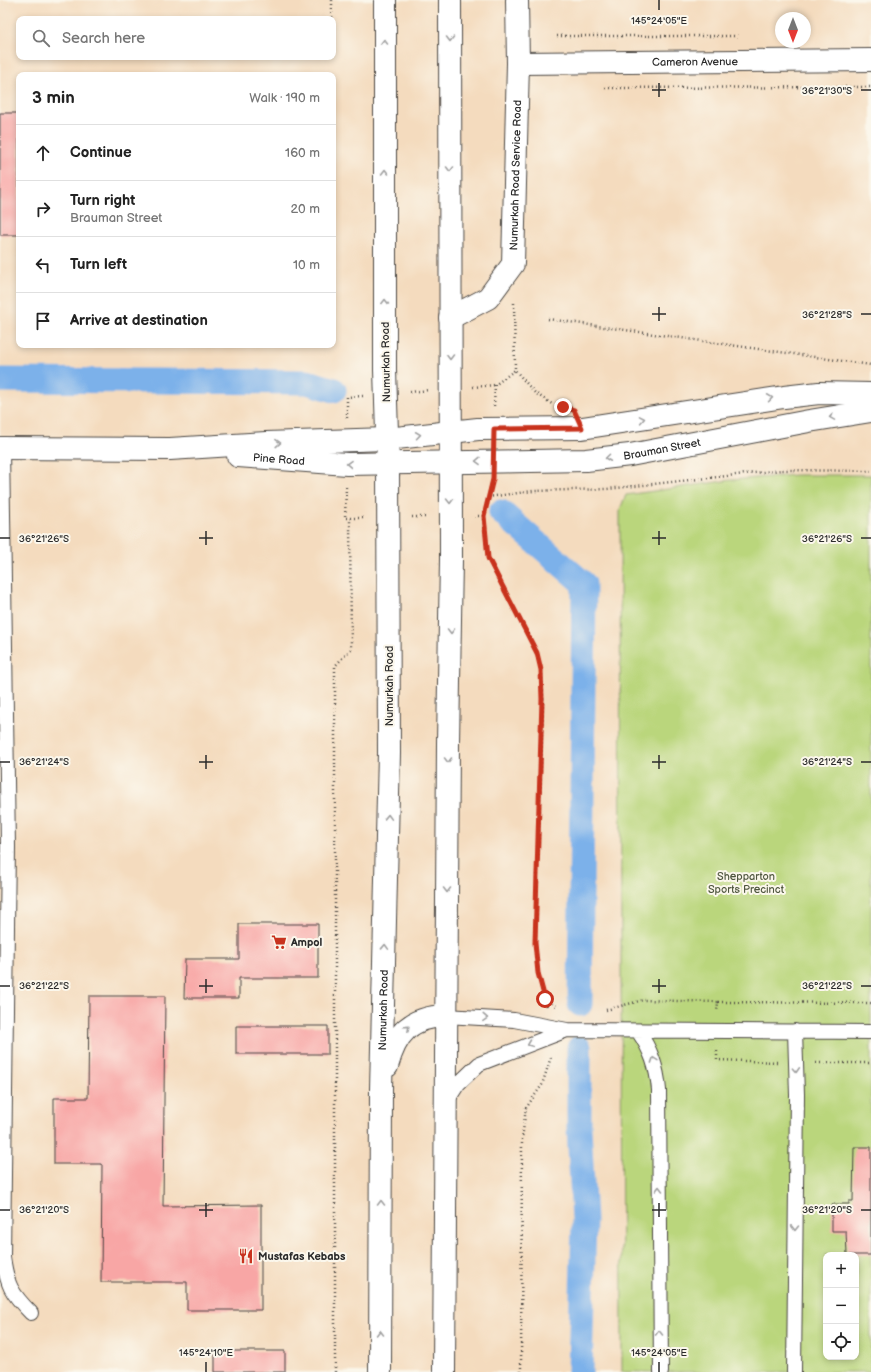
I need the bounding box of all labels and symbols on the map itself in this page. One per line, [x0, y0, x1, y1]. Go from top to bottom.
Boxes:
north arrow [775, 12, 811, 48]
text: 145°24'05"E [631, 15, 688, 27]
one-way arrow [446, 36, 454, 42]
one-way arrow [380, 39, 388, 45]
street label: Cameron Avenue [652, 55, 738, 68]
text: 36°21'30"S [802, 85, 852, 97]
street label: Numurkah Road Service Road [507, 100, 524, 251]
one-way arrow [446, 166, 454, 172]
one-way arrow [381, 169, 389, 175]
one-way arrow [381, 299, 389, 305]
text: 36°21'28"S [802, 309, 852, 321]
street label: Numurkah Road [379, 322, 393, 402]
one-way arrow [446, 354, 454, 360]
one-way arrow [767, 394, 773, 403]
route end [554, 398, 572, 416]
one-way arrow [829, 412, 836, 421]
one-way arrow [639, 416, 645, 424]
one-way arrow [415, 431, 421, 440]
street label: Brauman Street [623, 435, 702, 462]
one-way arrow [275, 438, 281, 447]
street label: Pine Road [253, 451, 305, 467]
one-way arrow [605, 453, 611, 462]
one-way arrow [475, 457, 481, 465]
one-way arrow [346, 460, 352, 468]
one-way arrow [446, 498, 454, 504]
text: 36°21'26"S [19, 533, 69, 545]
text: 36°21'26"S [802, 533, 852, 545]
one-way arrow [447, 628, 455, 634]
street label: Numurkah Road [383, 646, 396, 726]
text: 36°21'24"S [19, 756, 69, 768]
text: 36°21'24"S [802, 756, 852, 768]
one-way arrow [444, 757, 452, 763]
one-way arrow [384, 814, 393, 820]
park label: Shepparton Sports Precinct [708, 870, 785, 896]
one-way arrow [443, 887, 451, 893]
supermarket icon: Ampol [270, 933, 288, 951]
place label: Ampol [290, 936, 323, 949]
one-way arrow [381, 944, 389, 950]
street label: Numurkah Road [375, 970, 390, 1051]
text: 36°21'22"S [19, 980, 69, 992]
text: 36°21'22"S [802, 980, 852, 992]
route start [536, 990, 554, 1008]
one-way arrow [482, 1013, 488, 1022]
one-way arrow [402, 1026, 410, 1033]
one-way arrow [527, 1040, 534, 1048]
one-way arrow [650, 1056, 658, 1063]
one-way arrow [792, 1067, 800, 1073]
one-way arrow [655, 1186, 663, 1192]
one-way arrow [377, 1200, 385, 1206]
text: 36°21'20"S [19, 1204, 69, 1216]
text: 36°21'20"S [802, 1204, 852, 1216]
one-way arrow [791, 1225, 799, 1231]
restaurant icon: Mustafas Kebabs [237, 1247, 255, 1265]
place label: Mustafas Kebabs [258, 1250, 346, 1263]
one-way arrow [376, 1330, 384, 1336]
one-way arrow [655, 1330, 663, 1336]
text: 145°24'10"E [179, 1347, 234, 1359]
text: 145°24'05"E [631, 1347, 688, 1359]

